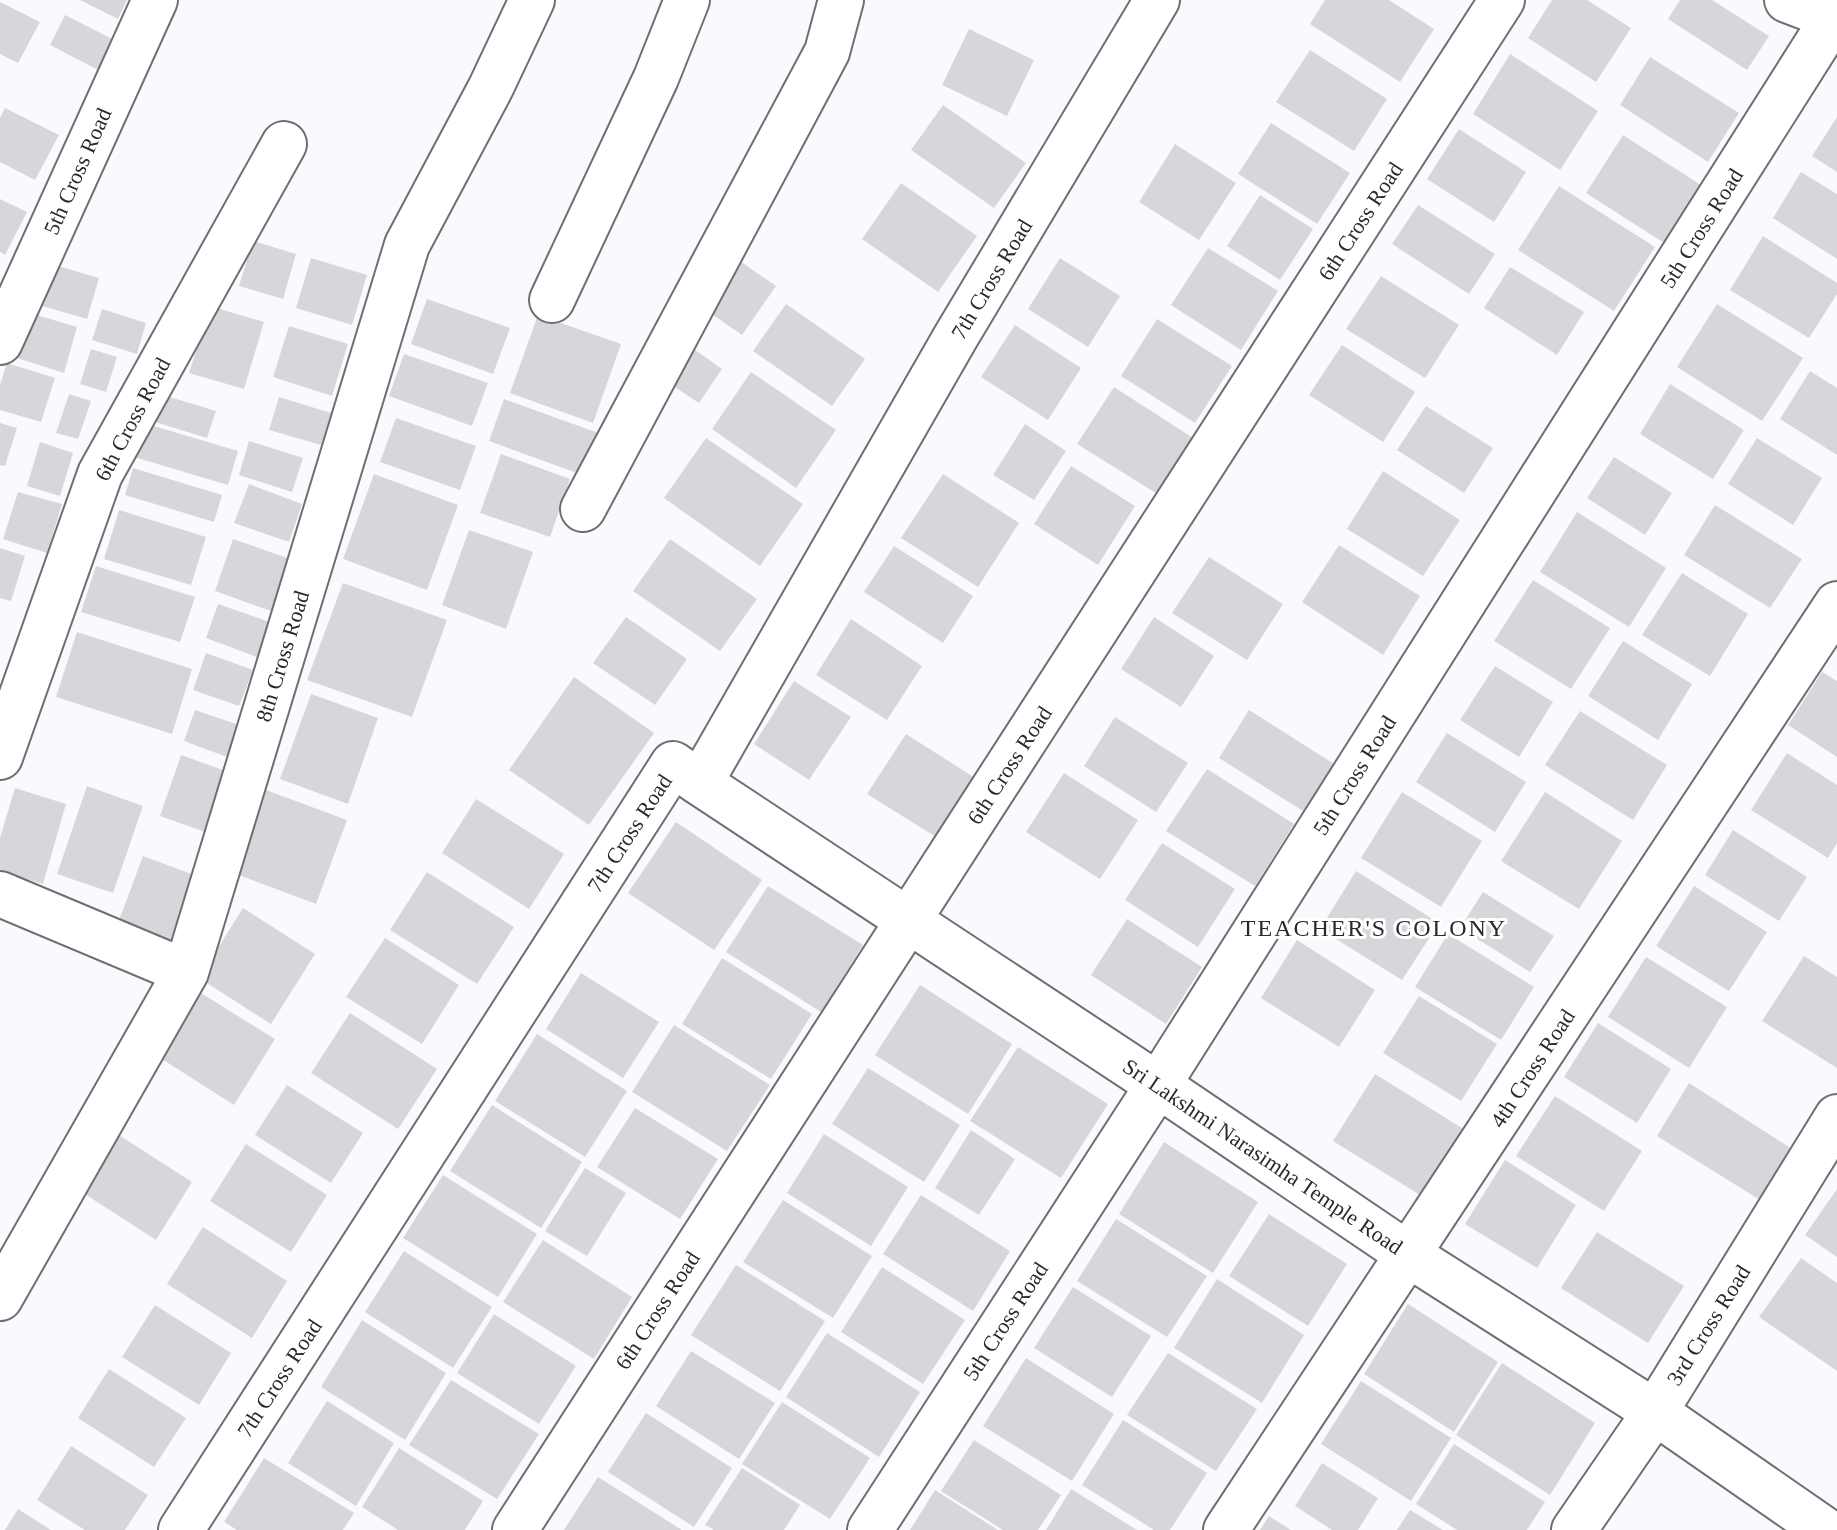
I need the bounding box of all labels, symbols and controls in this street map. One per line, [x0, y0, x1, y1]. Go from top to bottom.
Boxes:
street label: 5th Cross Road [38, 104, 116, 238]
street label: 6th Cross Road [1313, 158, 1408, 285]
street label: 5th Cross Road [1655, 164, 1748, 292]
street label: 7th Cross Road [946, 215, 1037, 344]
street label: 6th Cross Road [90, 353, 175, 485]
street label: 8th Cross Road [251, 588, 314, 725]
street label: 6th Cross Road [962, 702, 1057, 829]
street label: 5th Cross Road [1308, 711, 1401, 839]
street label: 7th Cross Road [582, 770, 677, 897]
district label: TEACHER'S COLONY [1241, 915, 1507, 941]
street label: 4th Cross Road [1485, 1005, 1580, 1132]
street label: Sri Lakshmi Narasimha Temple Road [1118, 1053, 1407, 1260]
street label: 6th Cross Road [610, 1247, 705, 1374]
street label: 5th Cross Road [958, 1258, 1053, 1385]
street label: 3rd Cross Road [1662, 1261, 1755, 1390]
street label: 7th Cross Road [232, 1315, 327, 1442]

